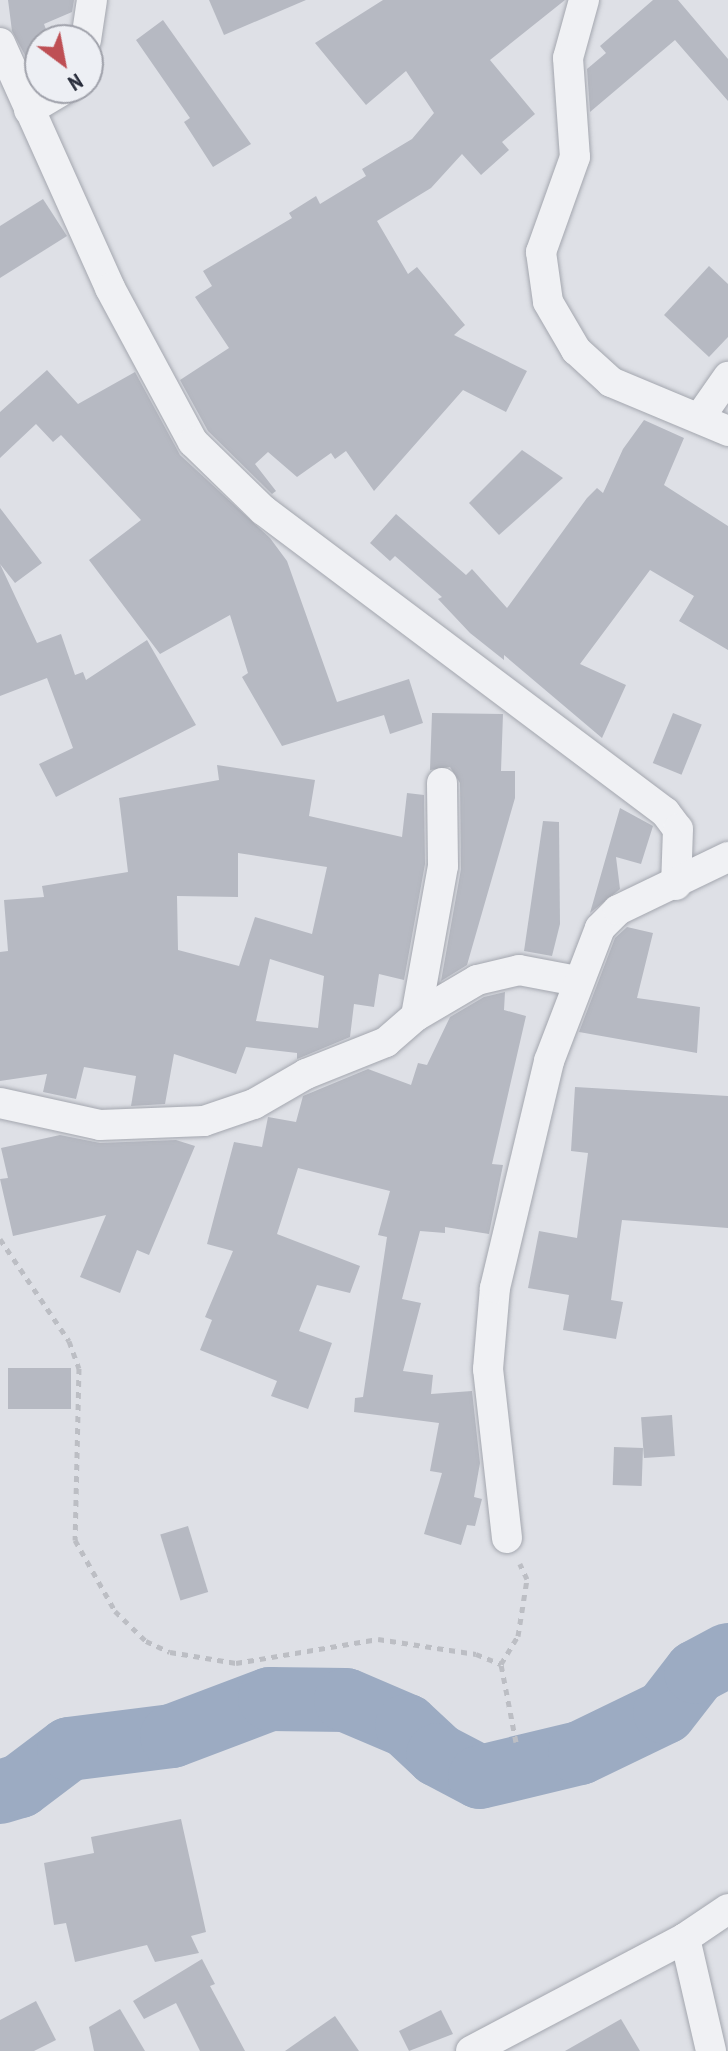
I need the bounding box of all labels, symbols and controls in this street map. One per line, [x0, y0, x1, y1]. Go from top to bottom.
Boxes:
north arrow [24, 24, 104, 104]
text: N [63, 68, 88, 98]

